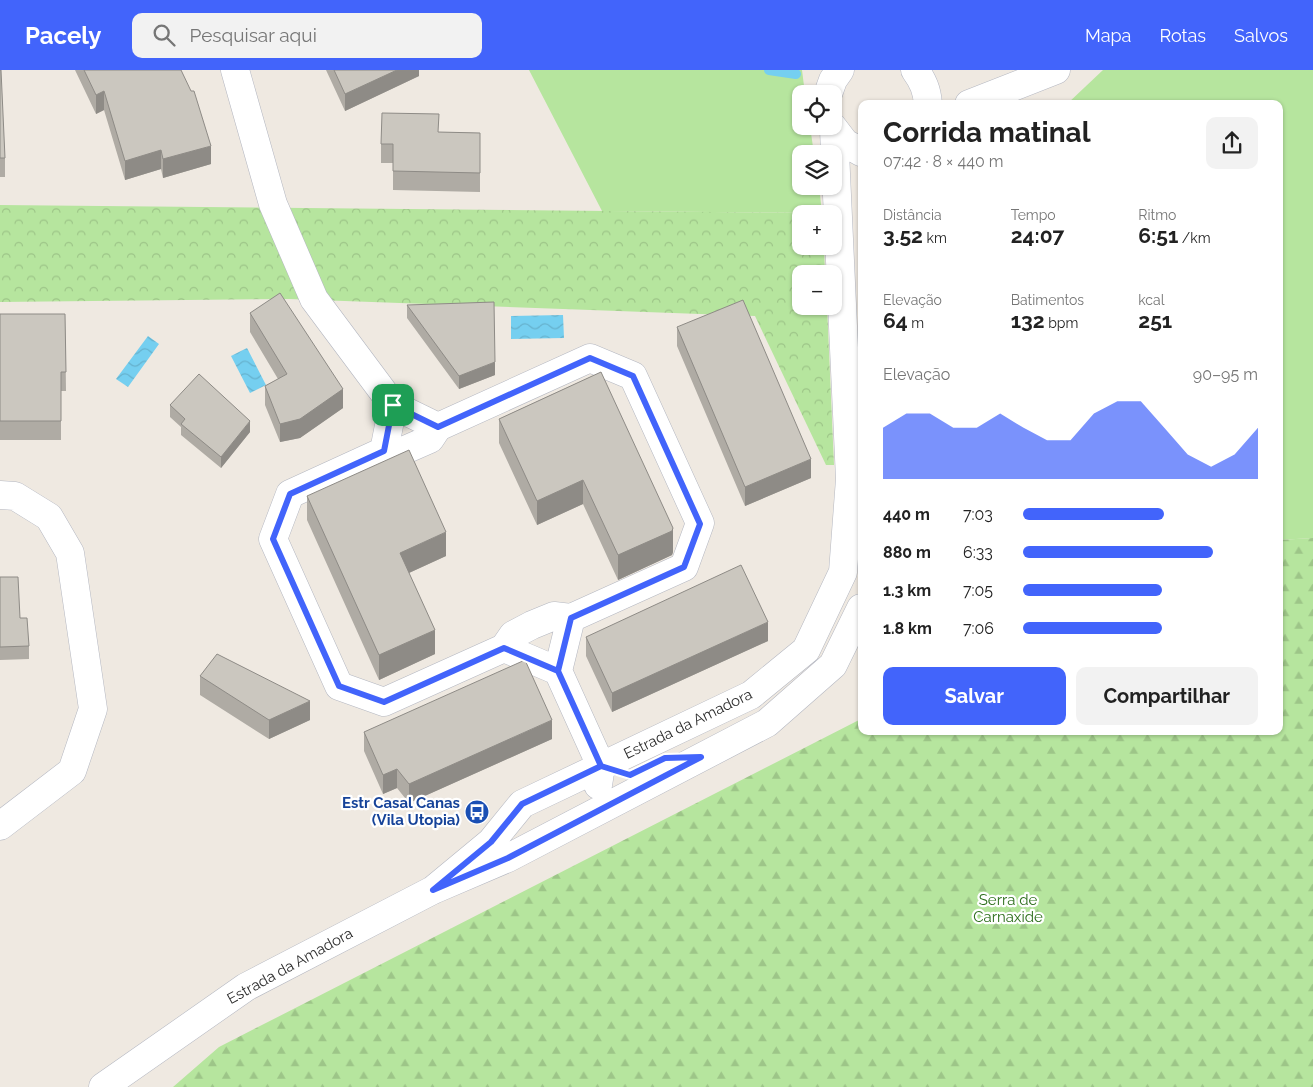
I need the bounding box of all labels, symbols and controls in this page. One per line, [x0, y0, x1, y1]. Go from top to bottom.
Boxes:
search box [132, 13, 482, 58]
text: Pacely [25, 21, 102, 50]
icon: search [150, 21, 178, 49]
text: Pesquisar aqui [190, 24, 317, 46]
text: Mapa [1085, 25, 1131, 46]
text: Rotas [1159, 25, 1206, 46]
text: Salvos [1234, 25, 1288, 46]
map controls [792, 85, 842, 315]
button: locate [792, 85, 842, 135]
text: Corrida matinal [883, 116, 1091, 149]
button: share [1206, 117, 1258, 169]
button: layers [792, 145, 842, 195]
text: 07:42 · 8 × 440 m [883, 152, 1004, 171]
button: + [792, 205, 842, 255]
text: Distância [883, 207, 942, 223]
text: Tempo [1011, 207, 1056, 223]
text: Ritmo [1138, 207, 1176, 223]
text: 3.52 [883, 223, 923, 248]
text: 24:07 [1011, 223, 1064, 248]
text: 6:51 [1138, 223, 1178, 248]
text: km [923, 230, 947, 246]
text: /km [1178, 230, 1211, 246]
button: − [792, 265, 842, 315]
text: Elevação [883, 292, 942, 308]
text: Batimentos [1011, 292, 1084, 308]
text: kcal [1138, 292, 1165, 308]
text: 64 [883, 308, 908, 333]
text: 132 [1011, 308, 1045, 333]
text: 251 [1138, 308, 1172, 333]
text: m [908, 315, 924, 331]
text: bpm [1045, 315, 1078, 331]
text: Elevação [883, 365, 950, 384]
text: 90–95 m [1193, 365, 1258, 384]
pin [372, 384, 414, 426]
icon: arrive [379, 391, 407, 419]
text: 440 m [883, 505, 930, 524]
text: 7:03 [963, 505, 993, 524]
text: 880 m [883, 543, 931, 562]
text: 6:33 [963, 543, 993, 562]
text: 1.3 km [883, 581, 931, 600]
text: 7:05 [963, 581, 993, 600]
text: 1.8 km [883, 619, 932, 638]
text: 7:06 [963, 619, 994, 638]
button: Salvar [883, 667, 1066, 725]
button: Compartilhar [1076, 667, 1258, 725]
street label: Estrada da Amadora [621, 685, 755, 763]
place label: Estr Casal Canas (Vila Utopia) [342, 794, 460, 829]
bus stop icon: Estr Casal Canas (Vila Utopia) [464, 799, 490, 825]
park label: Serra de Carnaxide [973, 891, 1043, 926]
street label: Estrada da Amadora [224, 924, 356, 1008]

